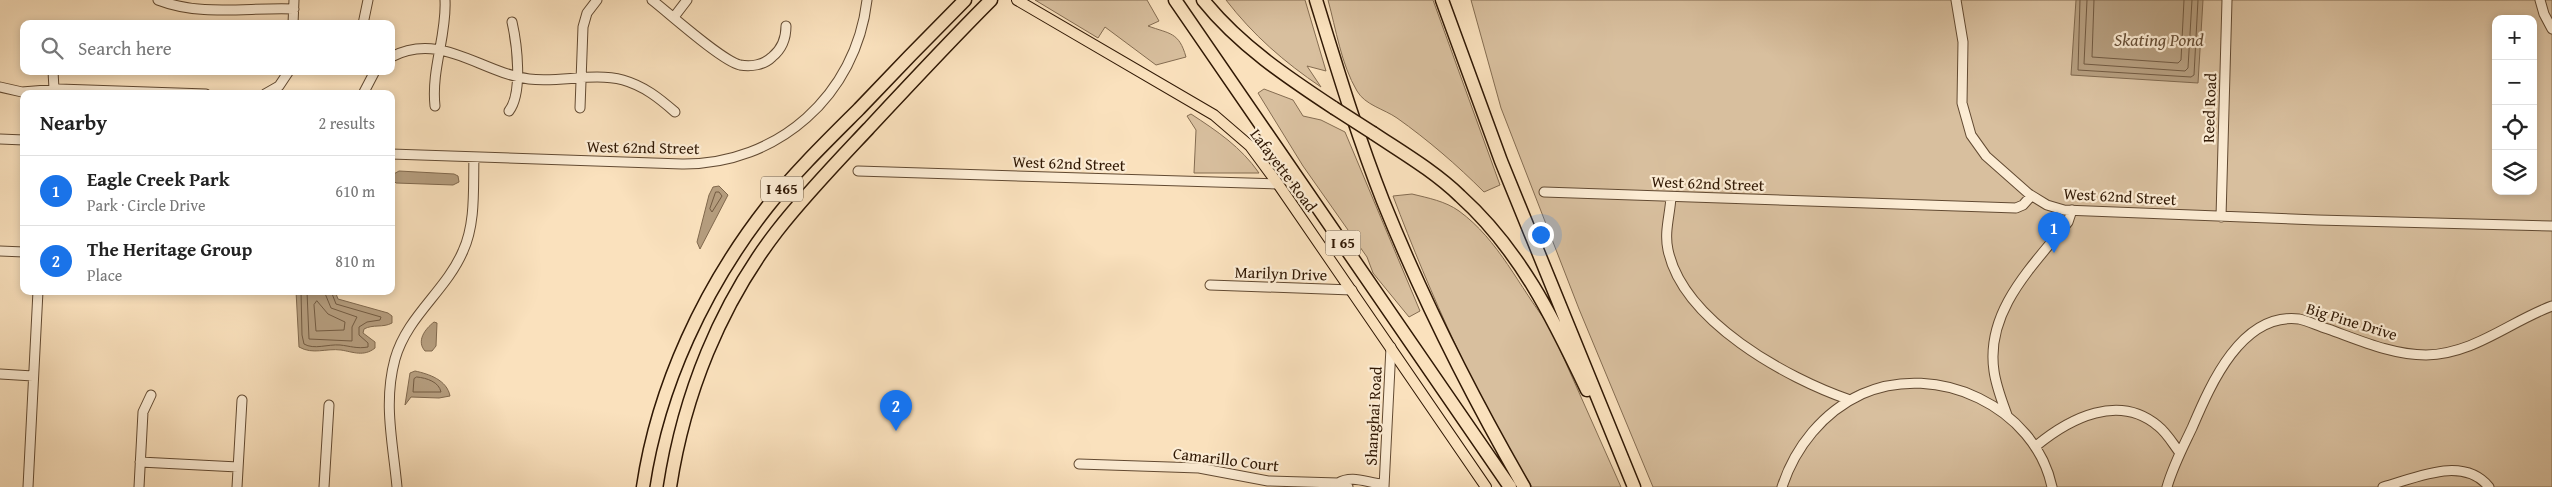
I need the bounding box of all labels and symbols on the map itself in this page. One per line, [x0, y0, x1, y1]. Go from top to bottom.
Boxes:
water label: Skating Pond [2114, 26, 2204, 53]
street label: Reed Road [2196, 72, 2222, 143]
street label: Lafayette Road [1245, 123, 1324, 217]
street label: West 62nd Street [586, 134, 700, 160]
street label: West 62nd Street [1012, 149, 1126, 177]
street label: West 62nd Street [1651, 169, 1765, 197]
road number: I 465 [761, 176, 803, 202]
street label: West 62nd Street [2063, 181, 2177, 211]
pin: 1 [2038, 212, 2070, 253]
your location [1528, 222, 1554, 248]
road number: I 65 [1326, 230, 1360, 256]
street label: Marilyn Drive [1234, 259, 1328, 287]
street label: Big Pine Drive [2304, 296, 2400, 346]
street label: Shanghai Road [1358, 365, 1388, 466]
pin: 2 [880, 390, 912, 431]
street label: Camarillo Court [1172, 441, 1281, 477]

